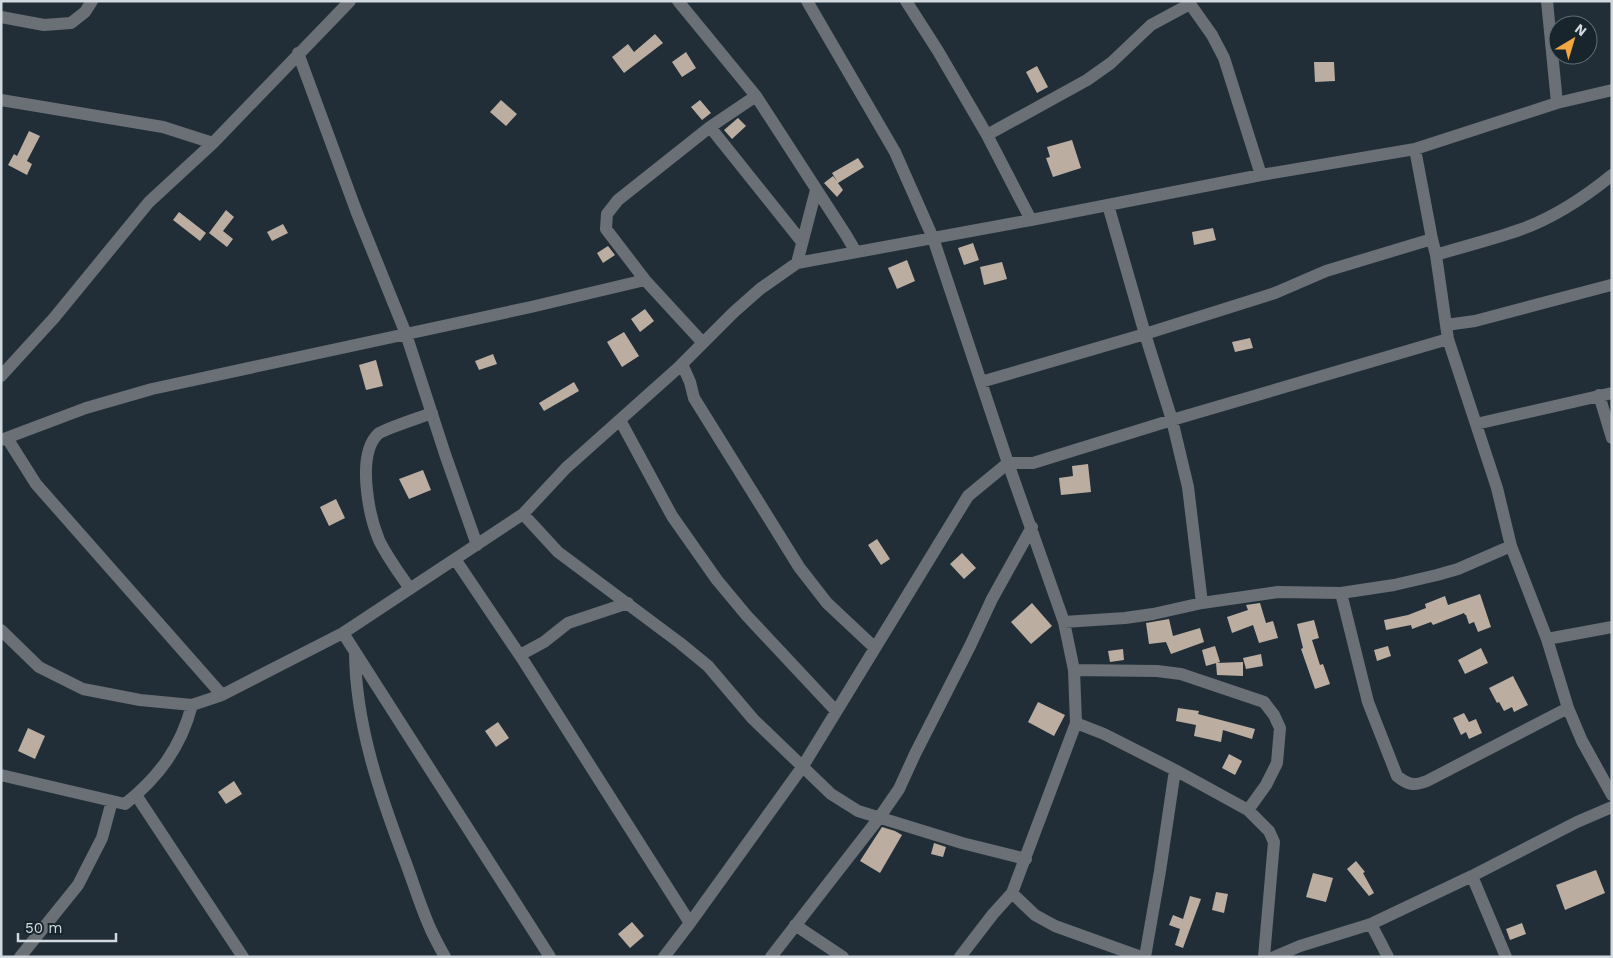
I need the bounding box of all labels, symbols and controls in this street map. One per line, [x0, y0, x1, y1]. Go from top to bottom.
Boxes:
north arrow [1548, 15, 1598, 65]
text: N [1572, 20, 1590, 39]
scale bar [18, 910, 115, 942]
text: 50 m [25, 919, 62, 937]

